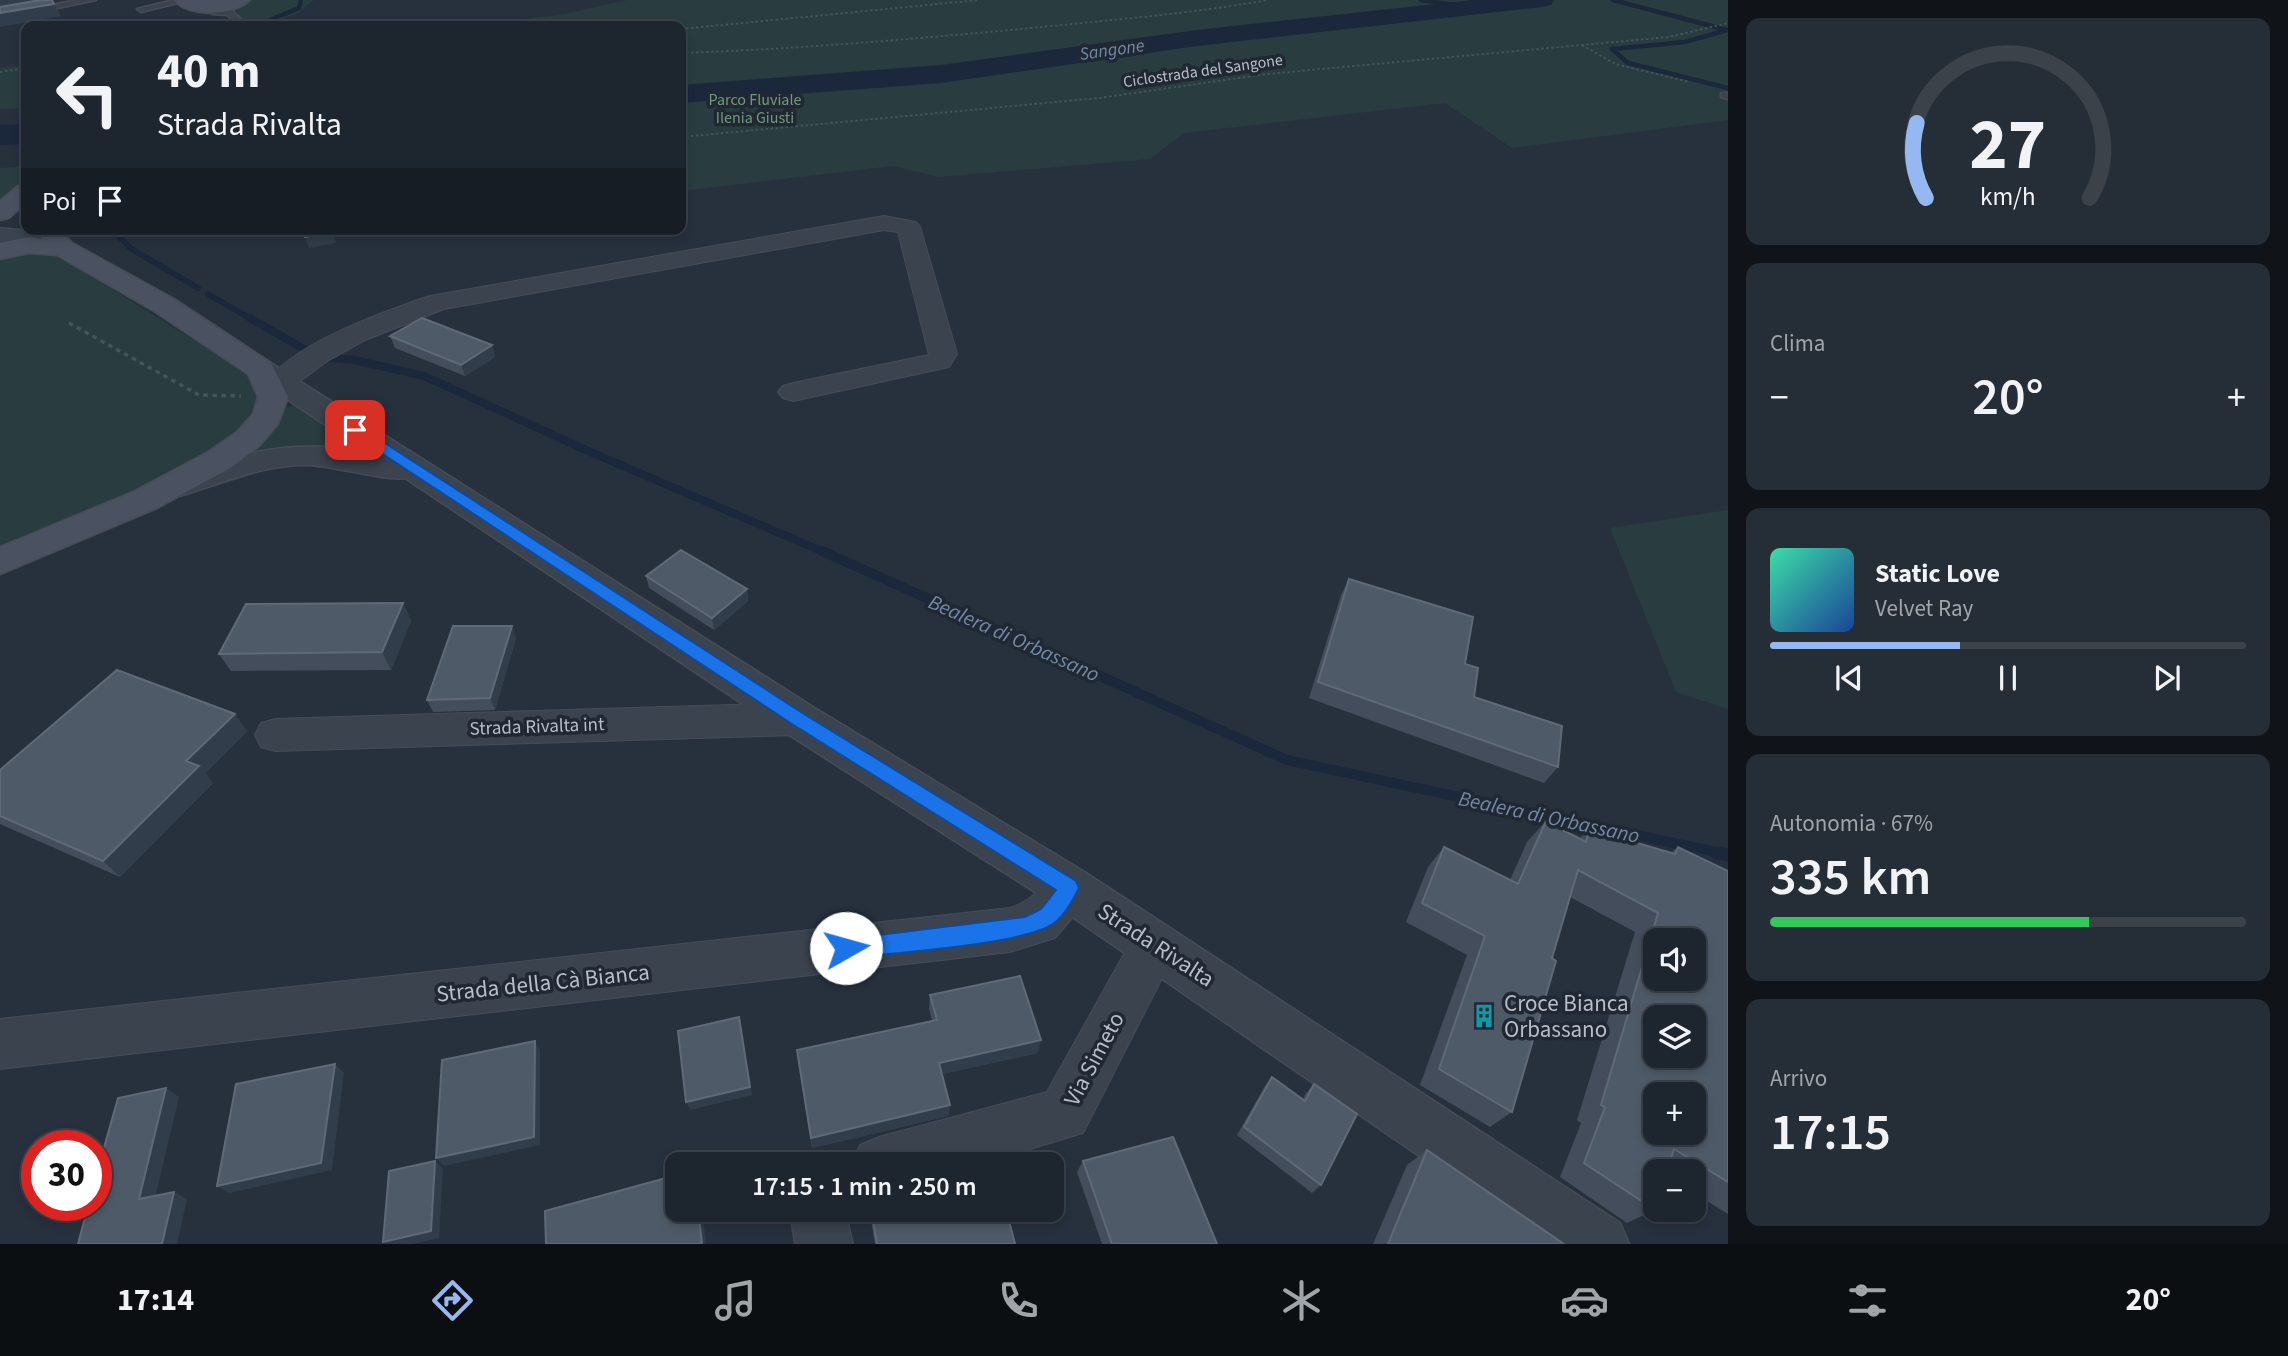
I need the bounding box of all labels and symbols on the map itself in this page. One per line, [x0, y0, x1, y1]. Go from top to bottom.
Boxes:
water label: Sangone [1078, 33, 1146, 67]
street label: Ciclostrada del Sangone [1122, 49, 1284, 93]
park label: Parco Fluviale Ilenia Giusti [709, 89, 801, 129]
pin [325, 400, 385, 460]
water label: Bealera di Orbassano [924, 587, 1104, 689]
street label: Strada Rivalta int [469, 711, 606, 743]
water label: Bealera di Orbassano [1456, 783, 1642, 851]
street label: Strada Rivalta [1091, 895, 1221, 995]
position arrow [809, 911, 883, 985]
street label: Strada della Cà Bianca [435, 955, 651, 1011]
place label: Croce Bianca Orbassano [1504, 987, 1629, 1046]
building icon: Croce Bianca Orbassano [1470, 1002, 1498, 1030]
street label: Via Simeto [1056, 1006, 1132, 1112]
speed limit sign: 30 [21, 1130, 112, 1221]

